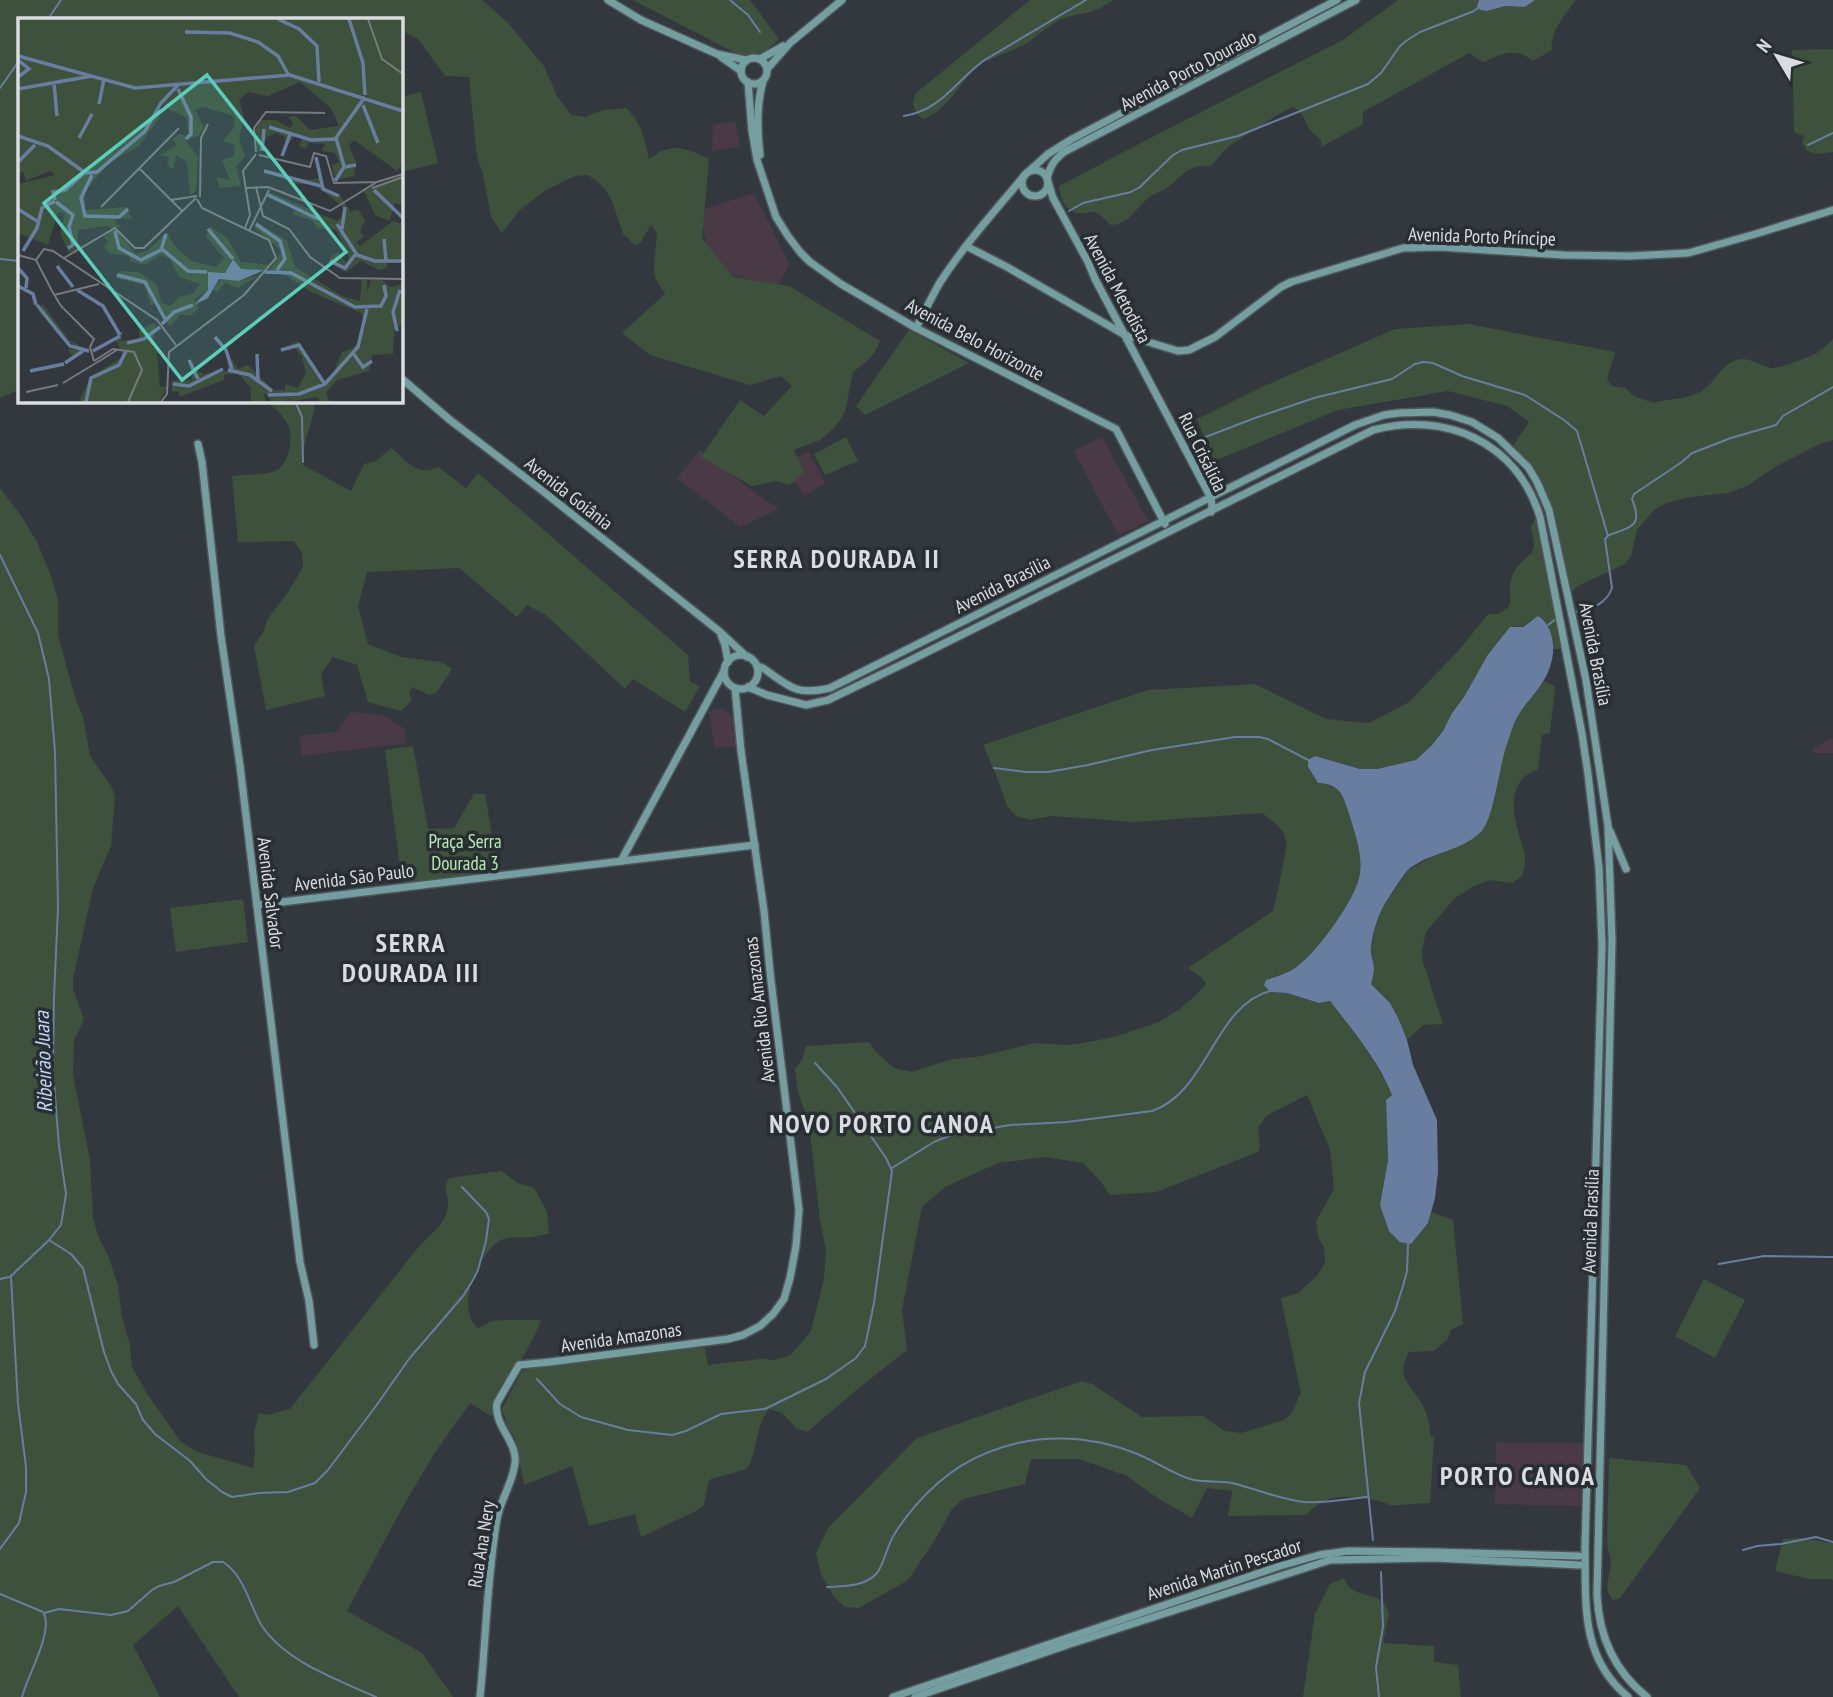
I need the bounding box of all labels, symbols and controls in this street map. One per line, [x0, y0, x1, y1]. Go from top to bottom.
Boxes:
inset map [18, 18, 402, 402]
north arrow [1742, 21, 1812, 91]
street label: Avenida Porto Dourado [1116, 24, 1260, 116]
text: N [1751, 34, 1776, 57]
street label: Avenida Porto Príncipe [1408, 221, 1556, 251]
street label: Avenida Metodista [1079, 229, 1157, 347]
street label: Avenida Belo Horizonte [902, 292, 1048, 386]
street label: Rua Crisálida [1174, 408, 1232, 496]
street label: Avenida Goiânia [520, 451, 618, 535]
district label: SERRA DOURADA II [733, 542, 941, 575]
street label: Avenida Brasília [950, 550, 1054, 618]
street label: Avenida Brasília [1574, 600, 1618, 708]
park label: Praça Serra Dourada 3 [428, 829, 502, 875]
street label: Avenida Salvador [252, 836, 290, 951]
street label: Avenida São Paulo [293, 858, 415, 896]
district label: SERRA DOURADA III [342, 926, 480, 989]
street label: Avenida Rio Amazonas [738, 936, 780, 1084]
water label: Ribeirão Juara [28, 1009, 58, 1113]
district label: NOVO PORTO CANOA [769, 1107, 995, 1140]
street label: Avenida Brasília [1576, 1168, 1604, 1274]
street label: Avenida Amazonas [559, 1317, 683, 1357]
district label: PORTO CANOA [1440, 1459, 1596, 1492]
street label: Rua Ana Nery [462, 1498, 500, 1589]
street label: Avenida Martin Pescador [1144, 1532, 1305, 1605]

